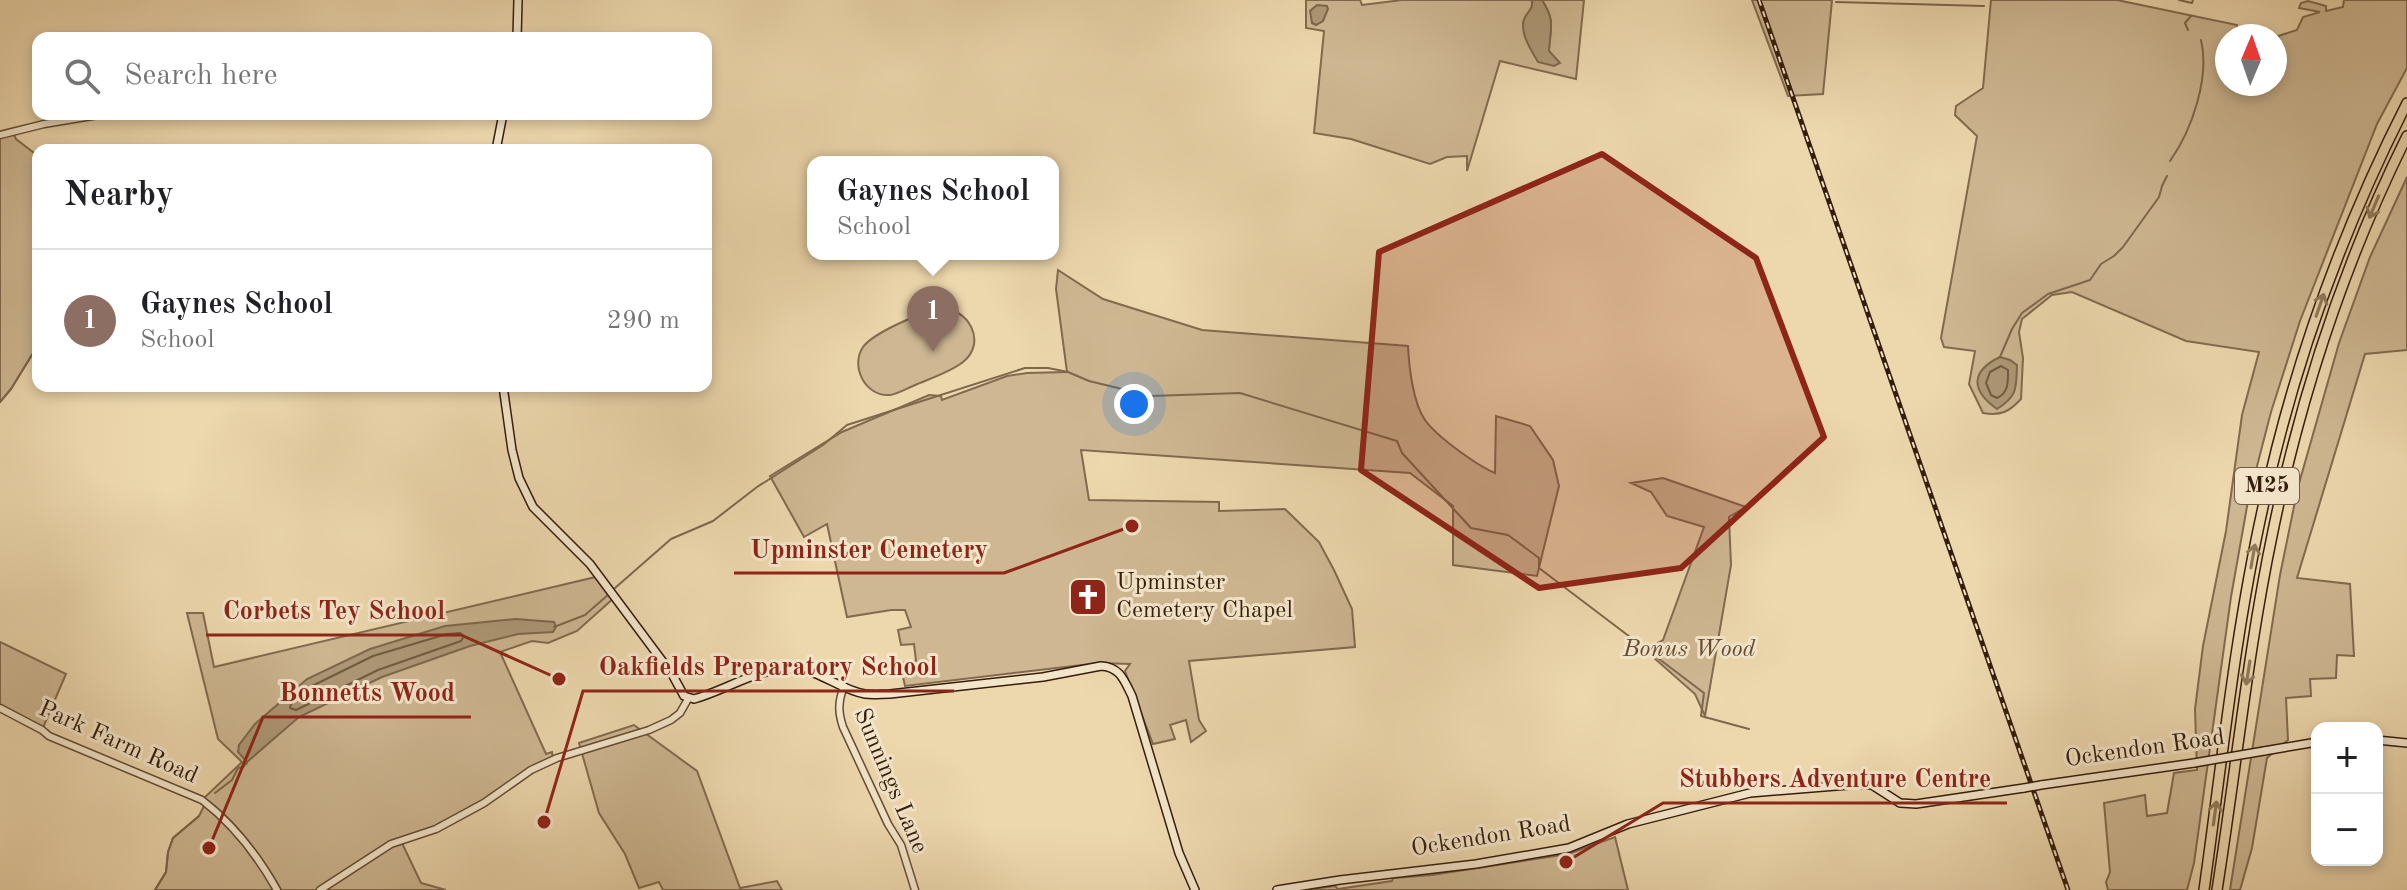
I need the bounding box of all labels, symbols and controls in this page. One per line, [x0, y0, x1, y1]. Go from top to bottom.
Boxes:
north arrow [2215, 24, 2287, 96]
search box [32, 32, 712, 120]
icon: search [60, 54, 104, 98]
text: Search here [124, 61, 278, 91]
popup [807, 156, 1059, 260]
text: Gaynes School [837, 177, 1029, 207]
text: Nearby [64, 179, 174, 213]
one-way arrow [2366, 194, 2381, 219]
text: School [837, 214, 911, 240]
pin: 1 [907, 286, 959, 352]
text: Gaynes School [140, 290, 333, 320]
one-way arrow [2314, 293, 2328, 317]
text: 1 [82, 308, 98, 334]
text: 290 m [607, 308, 680, 334]
text: School [140, 327, 214, 353]
your location [1114, 384, 1154, 424]
road number: M25 [2235, 468, 2299, 504]
callout: Upminster Cemetery [734, 523, 1004, 573]
text: Upminster Cemetery [750, 538, 988, 564]
one-way arrow [2246, 543, 2261, 569]
place label: Upminster Cemetery Chapel [1116, 571, 1293, 623]
church icon: Upminster Cemetery Chapel [1067, 576, 1109, 618]
callout: Corbets Tey School [206, 585, 461, 635]
text: Corbets Tey School [223, 599, 445, 625]
park label: Bonus Wood [1622, 638, 1756, 662]
callout: Oakfields Preparatory School [583, 641, 954, 691]
text: Oakfields Preparatory School [598, 655, 938, 681]
one-way arrow [2240, 660, 2255, 685]
callout: Bonnetts Wood [263, 667, 471, 717]
text: Bonnetts Wood [279, 681, 455, 707]
street label: Park Farm Road [35, 697, 201, 789]
street label: Sunnings Lane [849, 705, 931, 857]
map controls [2311, 722, 2383, 866]
button: + [2311, 722, 2383, 794]
street label: Ockendon Road [2063, 726, 2227, 772]
callout: Stubbers Adventure Centre [1663, 753, 2007, 803]
text: Stubbers Adventure Centre [1679, 767, 1991, 793]
button: − [2311, 794, 2383, 866]
one-way arrow [2208, 801, 2223, 826]
street label: Ockendon Road [1409, 813, 1573, 861]

